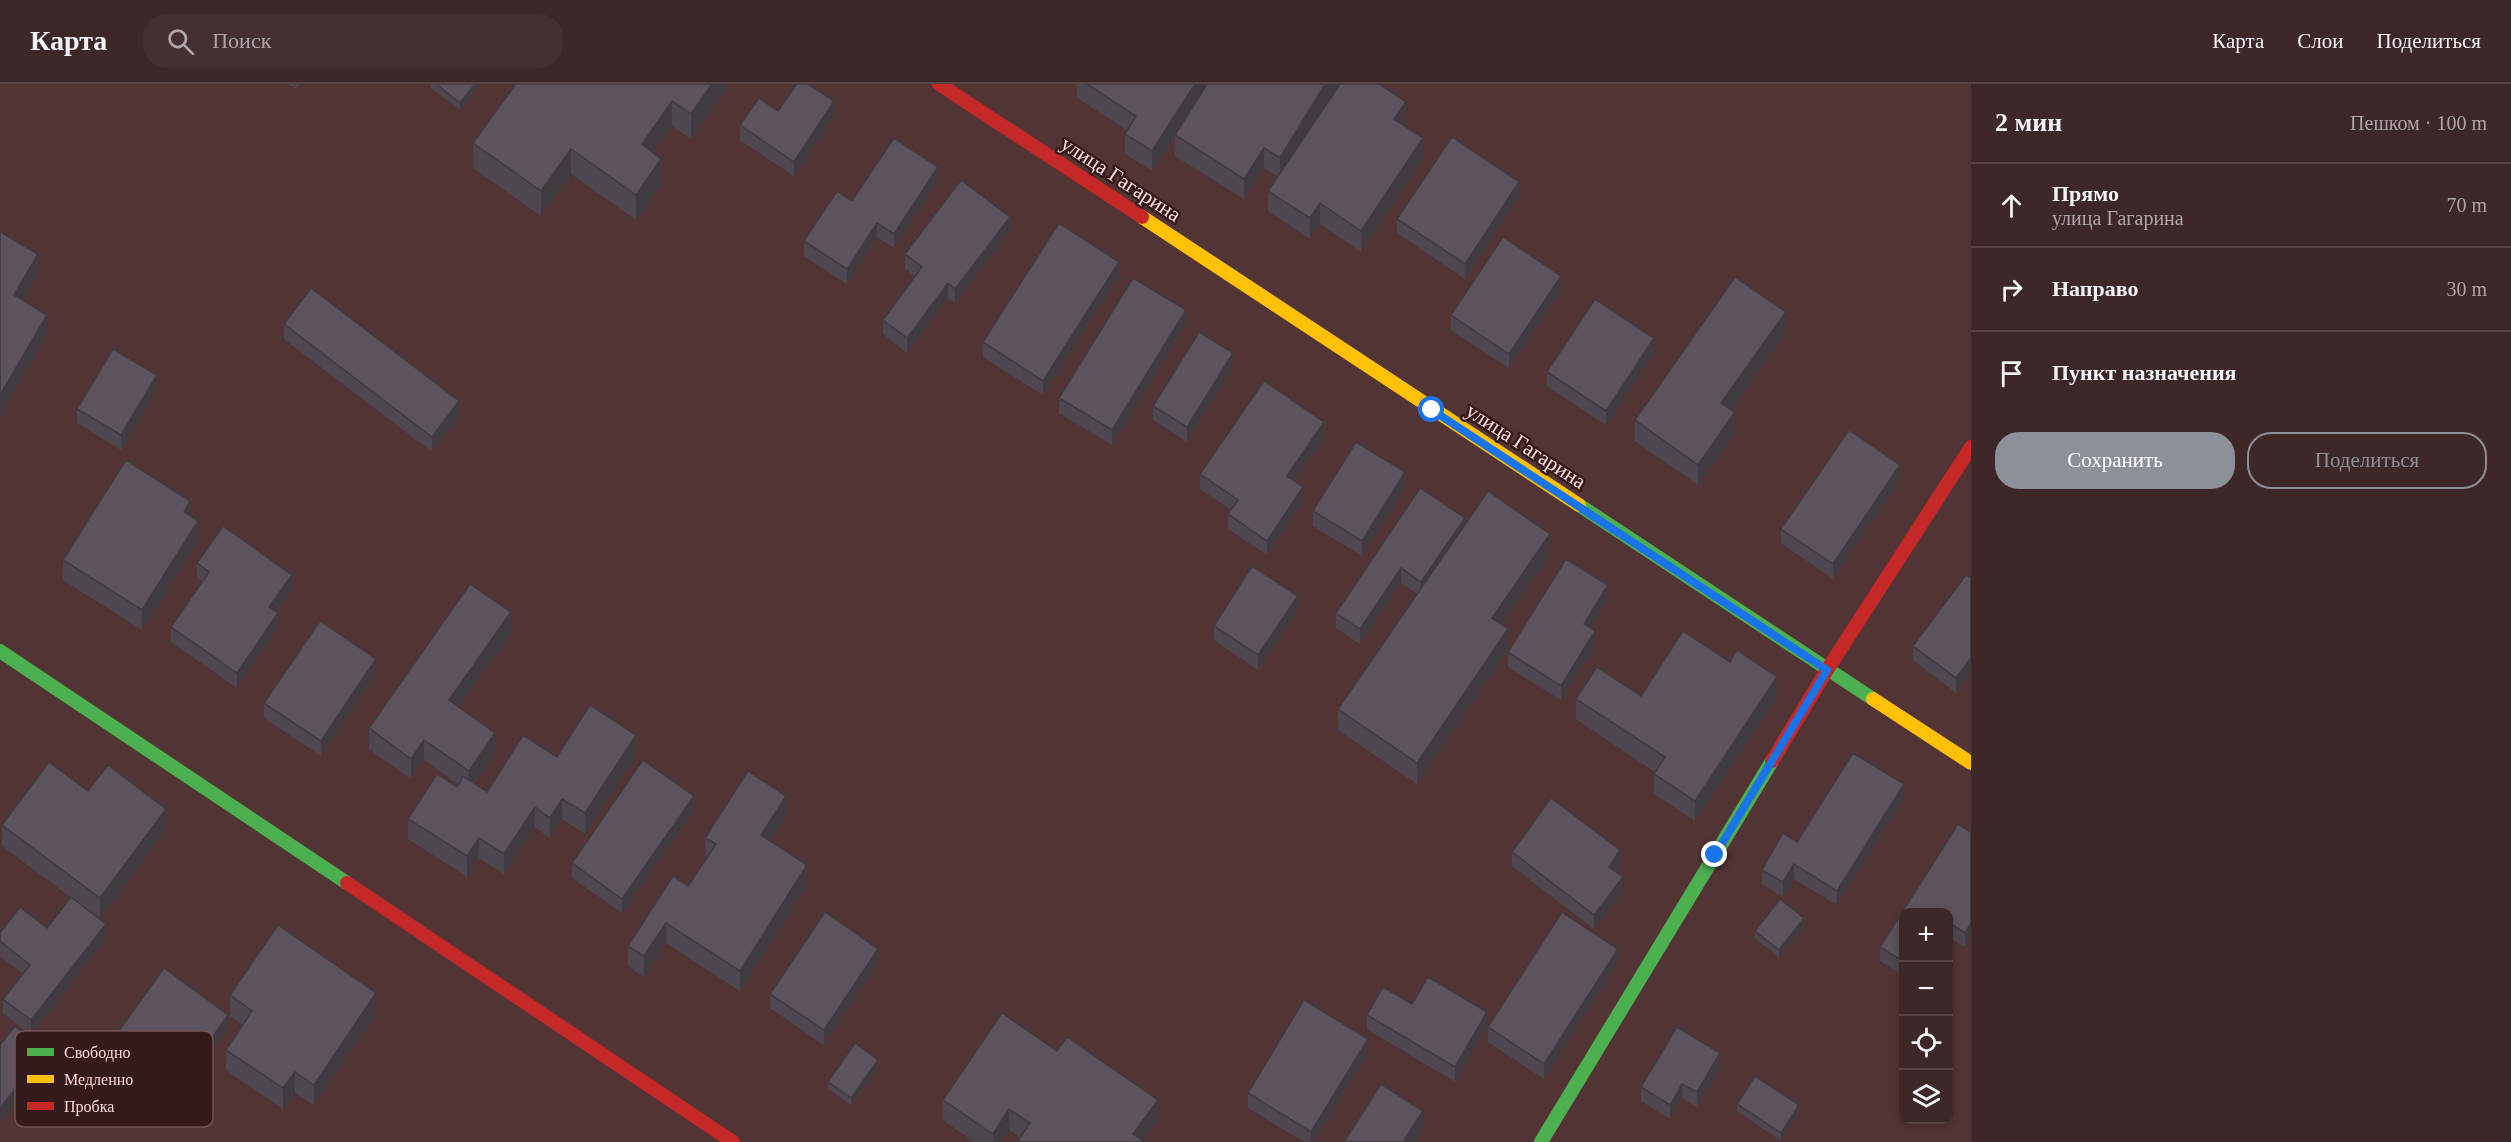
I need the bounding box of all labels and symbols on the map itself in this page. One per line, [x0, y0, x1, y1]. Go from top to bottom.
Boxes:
street label: улица Гагарина [1056, 131, 1186, 227]
route start [1418, 396, 1444, 422]
street label: улица Гагарина [1461, 398, 1591, 494]
route end [1701, 841, 1727, 867]
legend [15, 1031, 213, 1127]
text: Свободно [64, 1044, 131, 1062]
text: Медленно [64, 1071, 133, 1089]
text: Пробка [64, 1098, 114, 1116]

